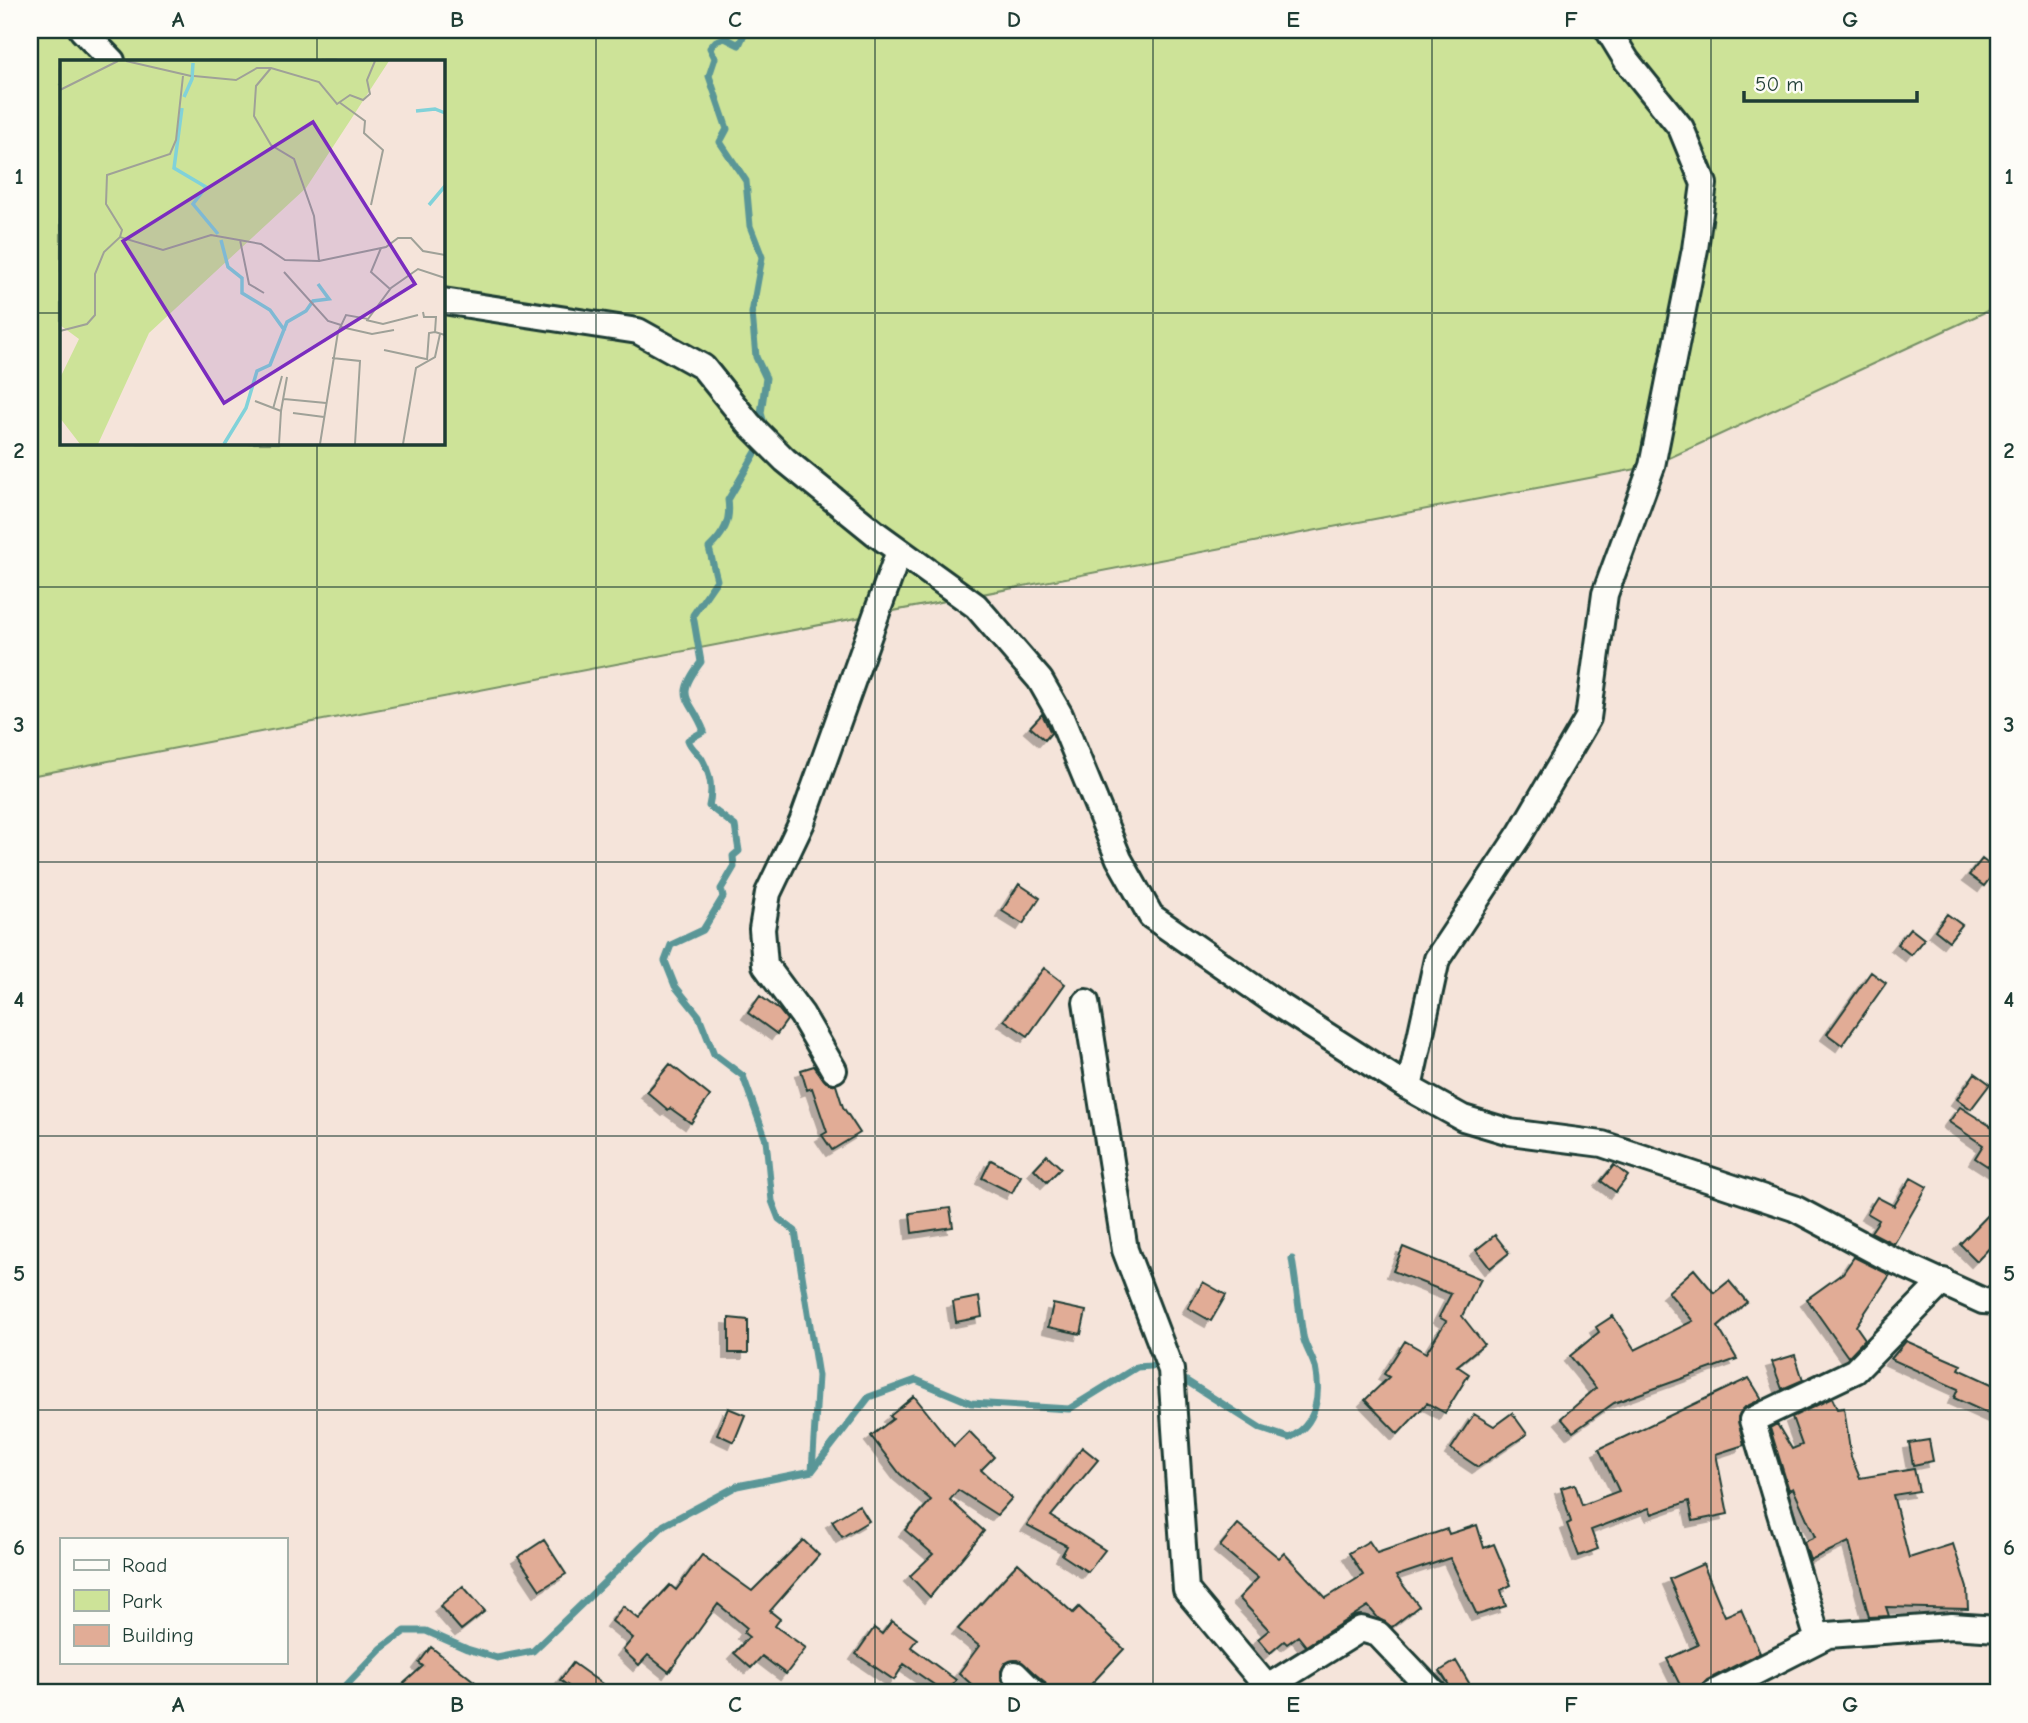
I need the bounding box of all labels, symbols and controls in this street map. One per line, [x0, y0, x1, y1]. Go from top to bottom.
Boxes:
text: A [172, 6, 185, 33]
text: B [450, 6, 464, 33]
text: C [728, 6, 742, 33]
text: D [1007, 6, 1021, 33]
text: E [1286, 6, 1300, 33]
text: F [1564, 6, 1578, 33]
text: G [1842, 6, 1858, 33]
inset map [60, 60, 444, 444]
scale bar [1744, 60, 1918, 104]
text: 50 m [1755, 72, 1804, 96]
text: 1 [14, 163, 24, 190]
text: 1 [2004, 163, 2014, 190]
text: 2 [13, 437, 25, 464]
text: 2 [2003, 437, 2015, 464]
text: 3 [13, 711, 25, 738]
text: 3 [2003, 711, 2015, 738]
text: 4 [14, 986, 25, 1013]
text: 4 [2004, 986, 2015, 1013]
text: 5 [13, 1260, 25, 1287]
text: 5 [2003, 1260, 2015, 1287]
text: 6 [13, 1534, 25, 1561]
text: 6 [2003, 1534, 2015, 1561]
legend [60, 1538, 287, 1664]
text: Road [122, 1553, 167, 1577]
text: Park [122, 1589, 162, 1613]
text: Building [122, 1623, 194, 1647]
text: A [172, 1691, 185, 1718]
text: B [450, 1691, 464, 1718]
text: C [728, 1691, 742, 1718]
text: D [1007, 1691, 1021, 1718]
text: E [1286, 1691, 1300, 1718]
text: F [1564, 1691, 1578, 1718]
text: G [1842, 1691, 1858, 1718]

